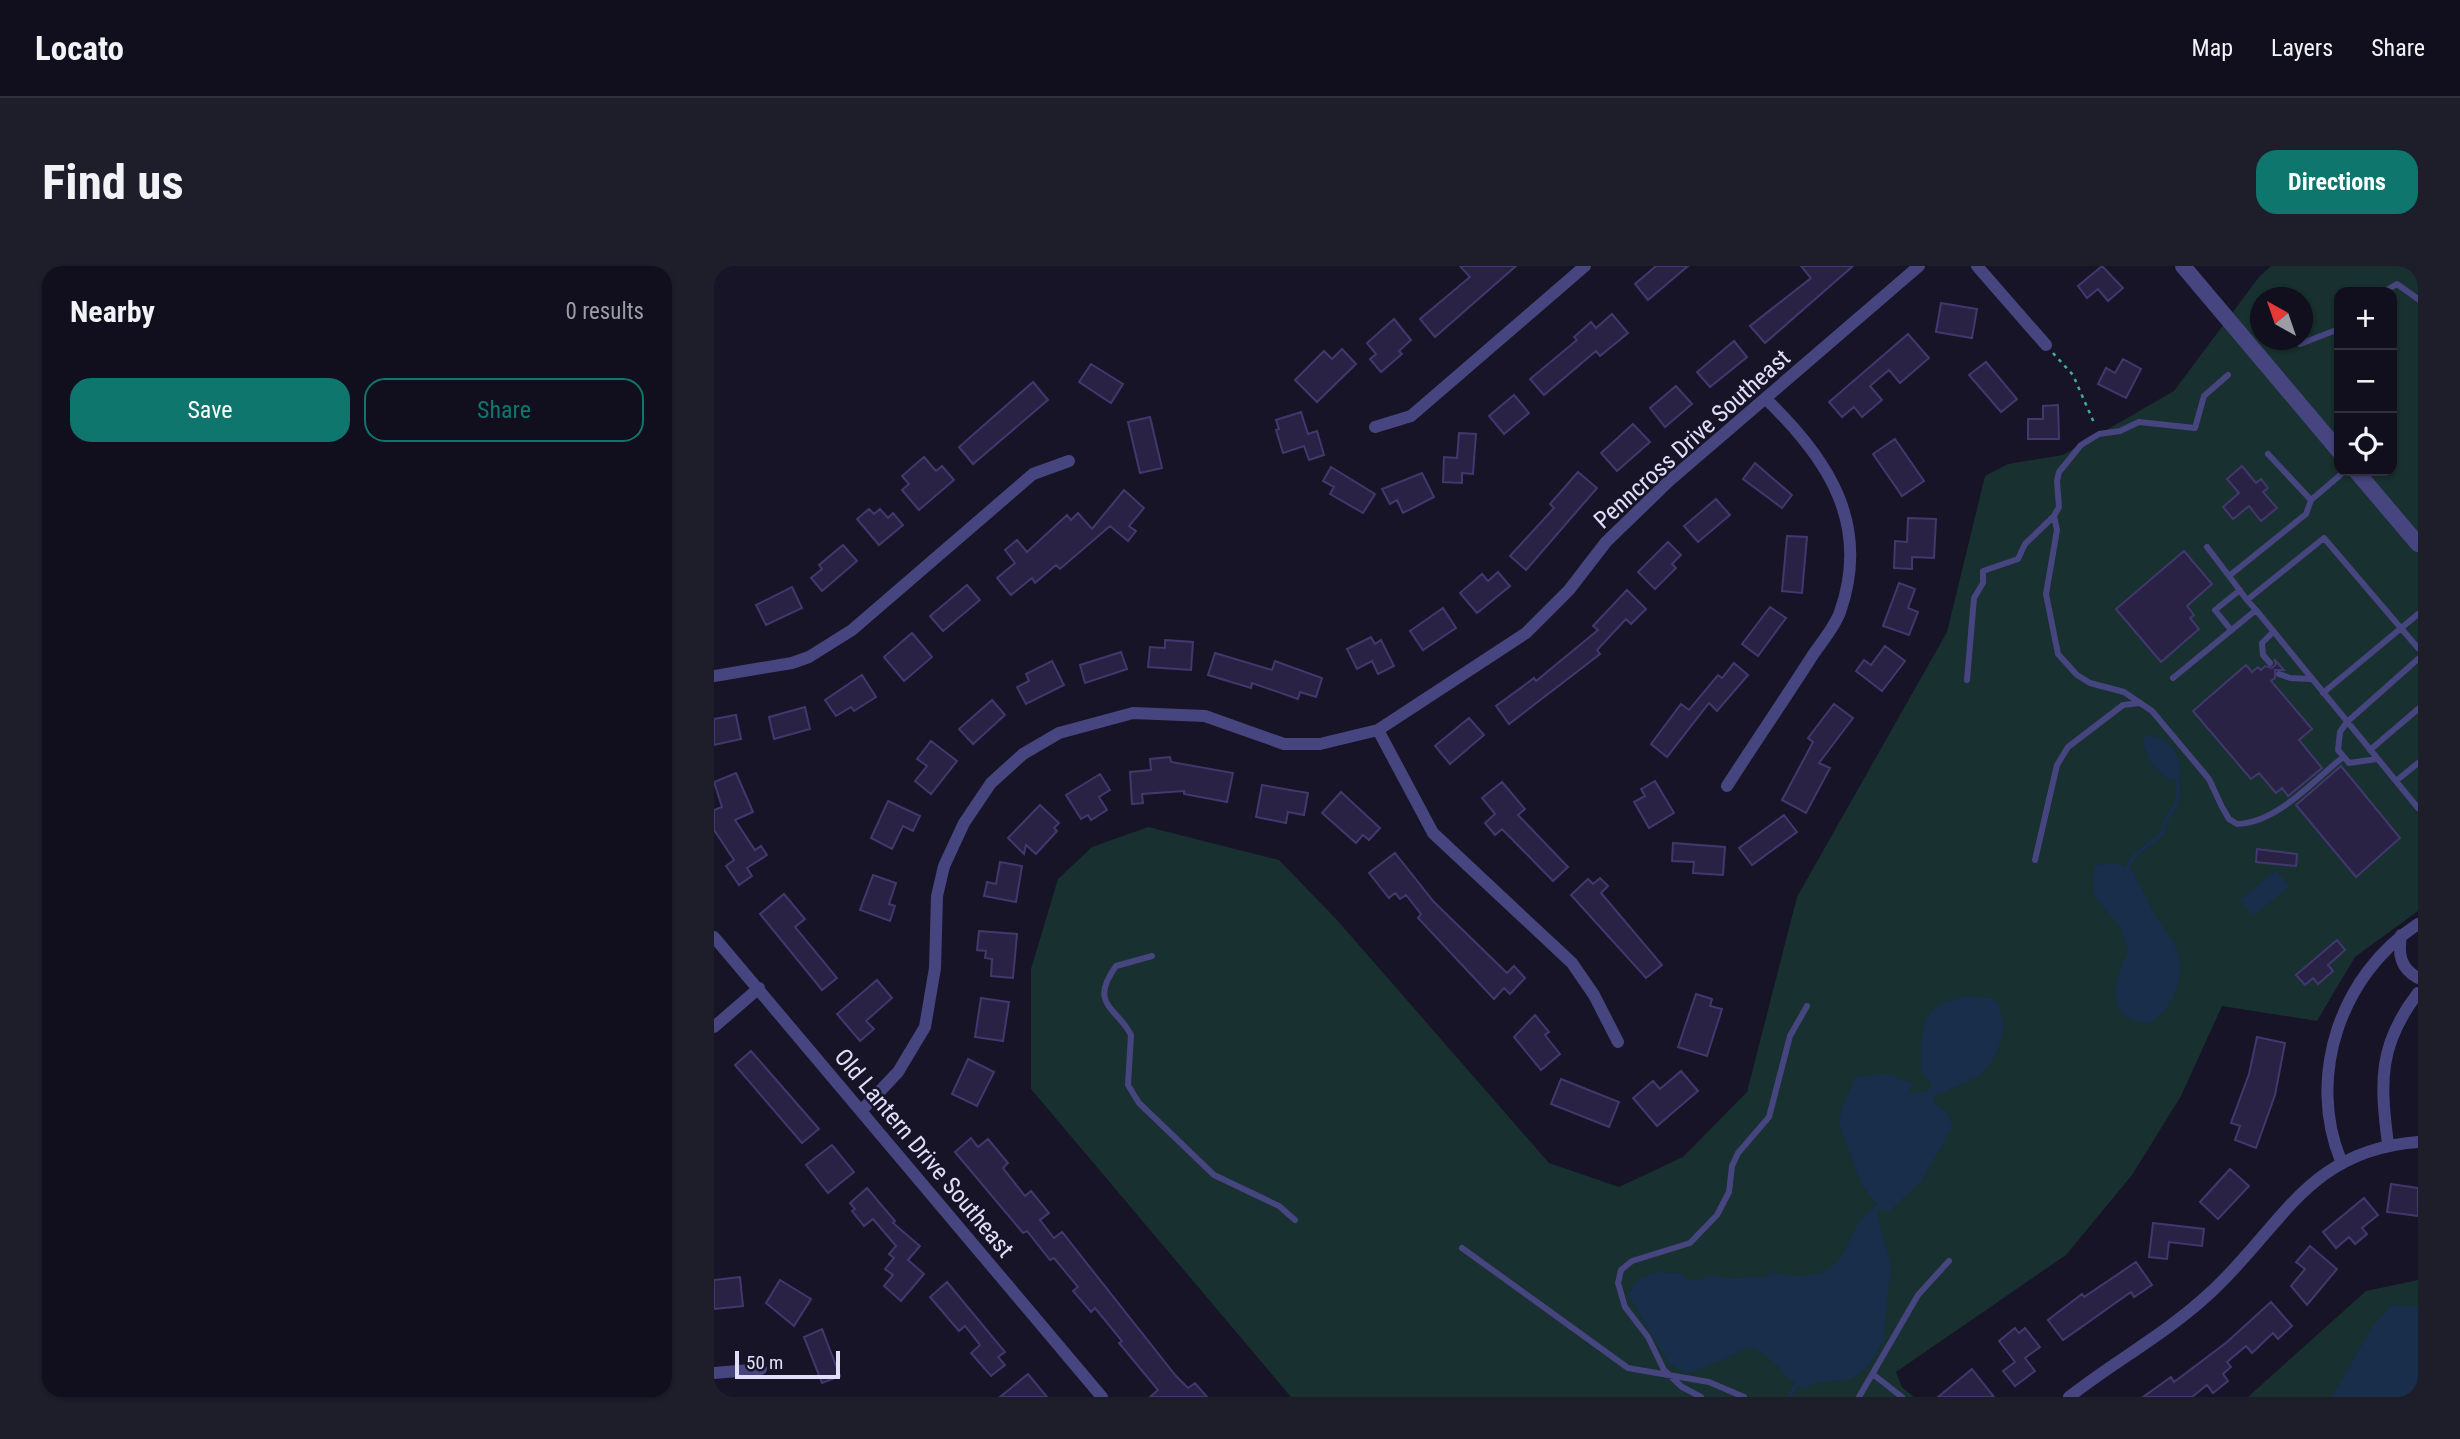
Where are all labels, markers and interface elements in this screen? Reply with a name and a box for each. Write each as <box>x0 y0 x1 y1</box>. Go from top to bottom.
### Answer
text: Locato <box>35 29 124 68</box>
text: Map <box>2192 34 2233 62</box>
text: Layers <box>2271 34 2333 62</box>
text: Share <box>2371 34 2425 62</box>
button: Directions <box>2256 150 2418 214</box>
text: Find us <box>42 154 184 211</box>
north arrow <box>2250 287 2313 350</box>
map controls <box>2334 287 2397 476</box>
button: + <box>2334 287 2397 350</box>
text: Nearby <box>70 294 155 329</box>
text: 0 results <box>566 298 644 325</box>
street label: Penncross Drive Southeast <box>1588 344 1796 534</box>
button: − <box>2334 350 2397 413</box>
button: Save <box>70 378 350 442</box>
button: Share <box>364 378 644 442</box>
button: locate <box>2334 413 2397 476</box>
street label: Old Lantern Drive Southeast <box>829 1043 1019 1263</box>
scale bar <box>735 1348 840 1380</box>
text: 50 m <box>746 1351 783 1374</box>

